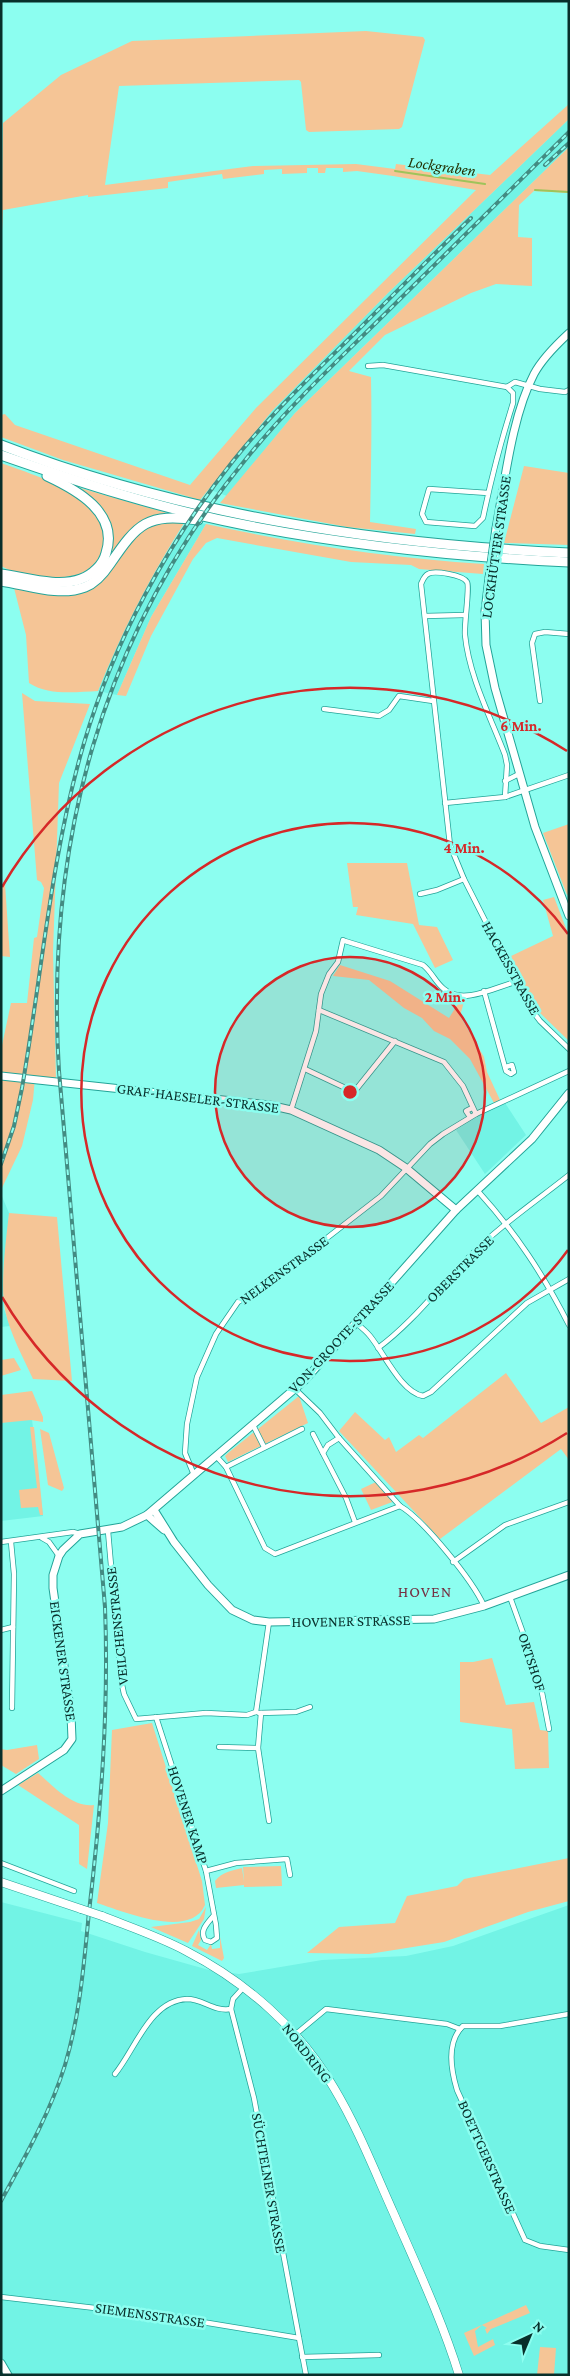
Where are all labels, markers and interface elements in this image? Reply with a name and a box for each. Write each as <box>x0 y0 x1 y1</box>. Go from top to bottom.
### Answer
water label: Lockgraben <box>407 153 477 180</box>
street label: LOCKHÜTTER STRASSE <box>478 475 514 619</box>
text: 6 Min. <box>500 718 542 734</box>
text: 4 Min. <box>443 840 485 856</box>
street label: HACKESSTRASSE <box>479 918 543 1018</box>
text: 2 Min. <box>425 989 465 1005</box>
street label: GRAF-HAESELER-STRASSE <box>116 1080 280 1116</box>
centre of rings <box>341 1083 359 1101</box>
street label: NELKENSTRASSE <box>237 1232 331 1308</box>
street label: OBERSTRASSE <box>423 1232 497 1306</box>
street label: VON-GROOTE-STRASSE <box>285 1278 397 1396</box>
street label: VEILCHENSTRASSE <box>103 1566 131 1686</box>
district label: HOVEN <box>398 1583 452 1600</box>
street label: EICKENER STRASSE <box>47 1600 79 1722</box>
street label: HOVENER STRASSE <box>291 1612 411 1630</box>
street label: ORTSHOF <box>515 1631 549 1694</box>
street label: HOVENER KAMP <box>165 1764 211 1866</box>
street label: NORDRING <box>279 2020 335 2086</box>
street label: BOETTGERSTRASSE <box>455 2098 519 2216</box>
street label: SÜCHTELNER STRASSE <box>249 2112 289 2254</box>
street label: SIEMENSSTRASSE <box>94 2299 206 2331</box>
north arrow <box>505 2311 555 2361</box>
text: N <box>530 2318 548 2336</box>

